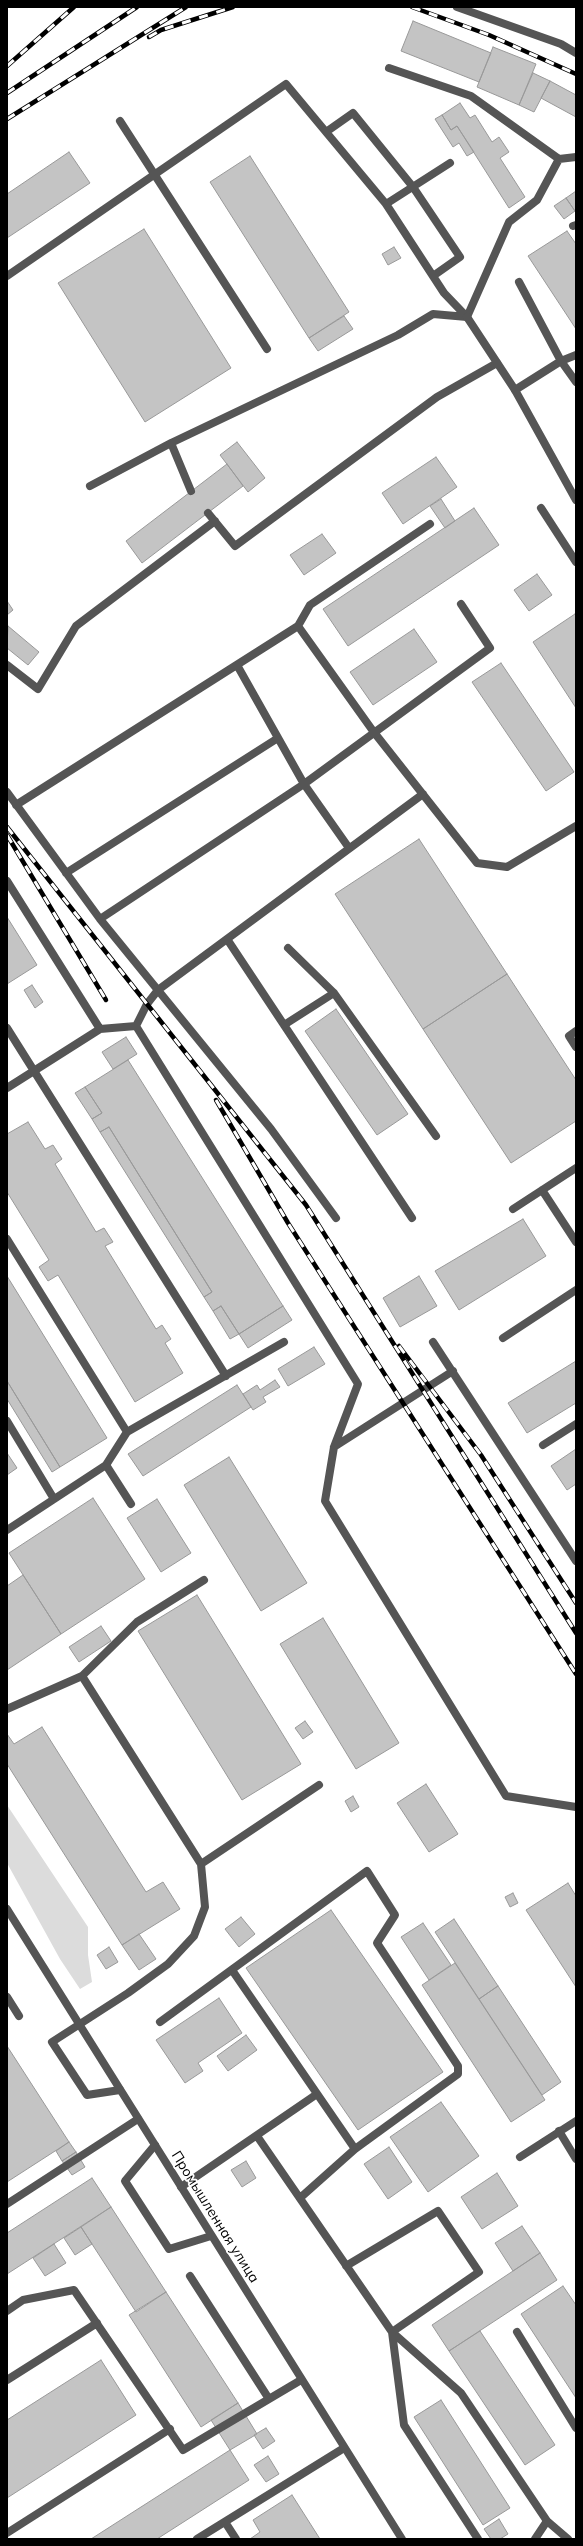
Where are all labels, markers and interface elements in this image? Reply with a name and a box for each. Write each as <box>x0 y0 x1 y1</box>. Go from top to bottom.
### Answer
street label: Промышленная улица <box>168 2148 262 2286</box>

